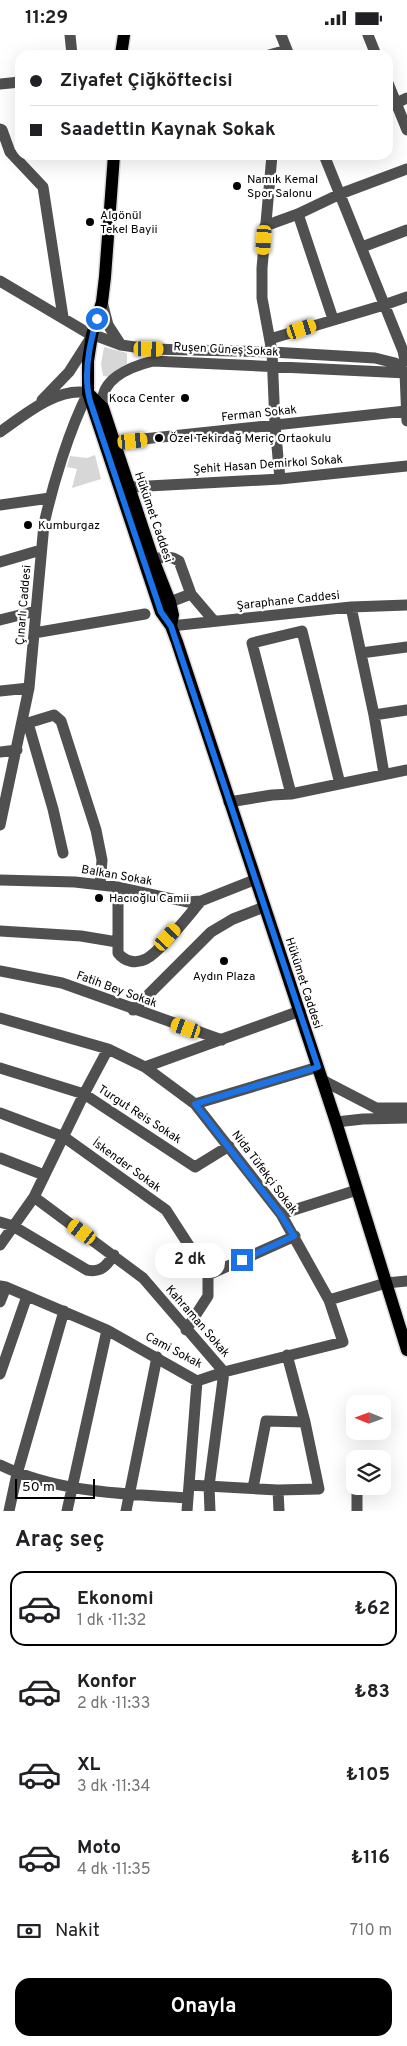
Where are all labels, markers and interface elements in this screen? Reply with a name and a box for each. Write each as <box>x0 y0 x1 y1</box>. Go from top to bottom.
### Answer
text: 11:29 <box>25 6 68 30</box>
text: Ziyafet Çiğköftecisi <box>60 69 233 93</box>
text: Saadettin Kaynak Sokak <box>60 118 276 142</box>
place label: Namık Kemal Spor Salonu <box>247 172 318 202</box>
marker: Namık Kemal Spor Salonu <box>231 180 243 192</box>
place label: Algönül Tekel Bayii <box>100 208 158 238</box>
marker: Algönül Tekel Bayii <box>84 216 96 228</box>
car <box>255 225 272 255</box>
route start <box>86 308 108 330</box>
car <box>285 317 318 341</box>
street label: Ruşen Güneş Sokak <box>173 339 279 361</box>
car <box>133 341 164 357</box>
place label: Koca Center <box>109 391 175 407</box>
marker: Koca Center <box>179 392 191 404</box>
street label: Ferman Sokak <box>221 402 298 426</box>
place label: Özel Tekirdağ Meriç Ortaokulu <box>169 431 331 447</box>
car <box>117 432 148 450</box>
marker: Özel Tekirdağ Meriç Ortaokulu <box>153 432 165 444</box>
street label: Şehit Hasan Demirkol Sokak <box>193 452 343 478</box>
street label: Hükümet Caddesi <box>130 470 176 565</box>
place label: Kumburgaz <box>38 518 100 534</box>
marker: Kumburgaz <box>22 519 34 531</box>
street label: Çınarlı Caddesi <box>13 564 35 646</box>
street label: Şaraphane Caddesi <box>236 588 340 614</box>
street label: Balkan Sokak <box>80 862 154 890</box>
place label: Hacıoğlu Camii <box>109 891 189 907</box>
marker: Hacıoğlu Camii <box>93 892 105 904</box>
car <box>152 921 183 953</box>
street label: Hükümet Caddesi <box>281 936 325 1031</box>
marker: Aydın Plaza <box>218 955 230 967</box>
street label: Fatih Bey Sokak <box>74 968 159 1012</box>
place label: Aydın Plaza <box>193 969 255 985</box>
car <box>169 1016 202 1040</box>
street label: Turgut Reis Sokak <box>95 1082 184 1148</box>
street label: Nida Tüfekçi Sokak <box>228 1128 301 1218</box>
street label: İskender Sokak <box>89 1135 164 1196</box>
car <box>65 1217 98 1247</box>
callout: 2 dk <box>154 1243 224 1277</box>
route end <box>231 1249 253 1271</box>
text: 2 dk <box>174 1250 206 1270</box>
street label: Kahraman Sokak <box>162 1282 233 1361</box>
street label: Cami Sokak <box>142 1329 205 1373</box>
north arrow <box>346 1395 391 1440</box>
map controls <box>346 1395 391 1495</box>
button: layers <box>346 1450 391 1495</box>
scale bar <box>15 1476 95 1499</box>
text: 50 m <box>22 1479 55 1496</box>
text: Araç seç <box>15 1527 105 1554</box>
icon: car <box>17 1586 62 1631</box>
text: Ekonomi <box>77 1587 154 1611</box>
text: ₺62 <box>354 1597 390 1621</box>
text: 1 dk · 11:32 <box>77 1611 146 1631</box>
icon: car <box>17 1669 62 1714</box>
text: Konfor <box>77 1670 136 1694</box>
text: ₺83 <box>354 1680 390 1704</box>
text: 2 dk · 11:33 <box>77 1694 150 1714</box>
icon: car <box>17 1752 62 1797</box>
text: XL <box>77 1753 100 1777</box>
text: ₺105 <box>346 1763 390 1787</box>
text: 3 dk · 11:34 <box>77 1777 151 1797</box>
icon: car <box>17 1835 62 1880</box>
text: Moto <box>77 1836 121 1860</box>
text: ₺116 <box>351 1846 390 1870</box>
text: 4 dk · 11:35 <box>77 1860 151 1880</box>
icon: cash <box>15 1917 43 1945</box>
text: Nakit <box>55 1919 100 1943</box>
text: 710 m <box>350 1921 392 1941</box>
button: Onayla <box>15 1978 392 2036</box>

